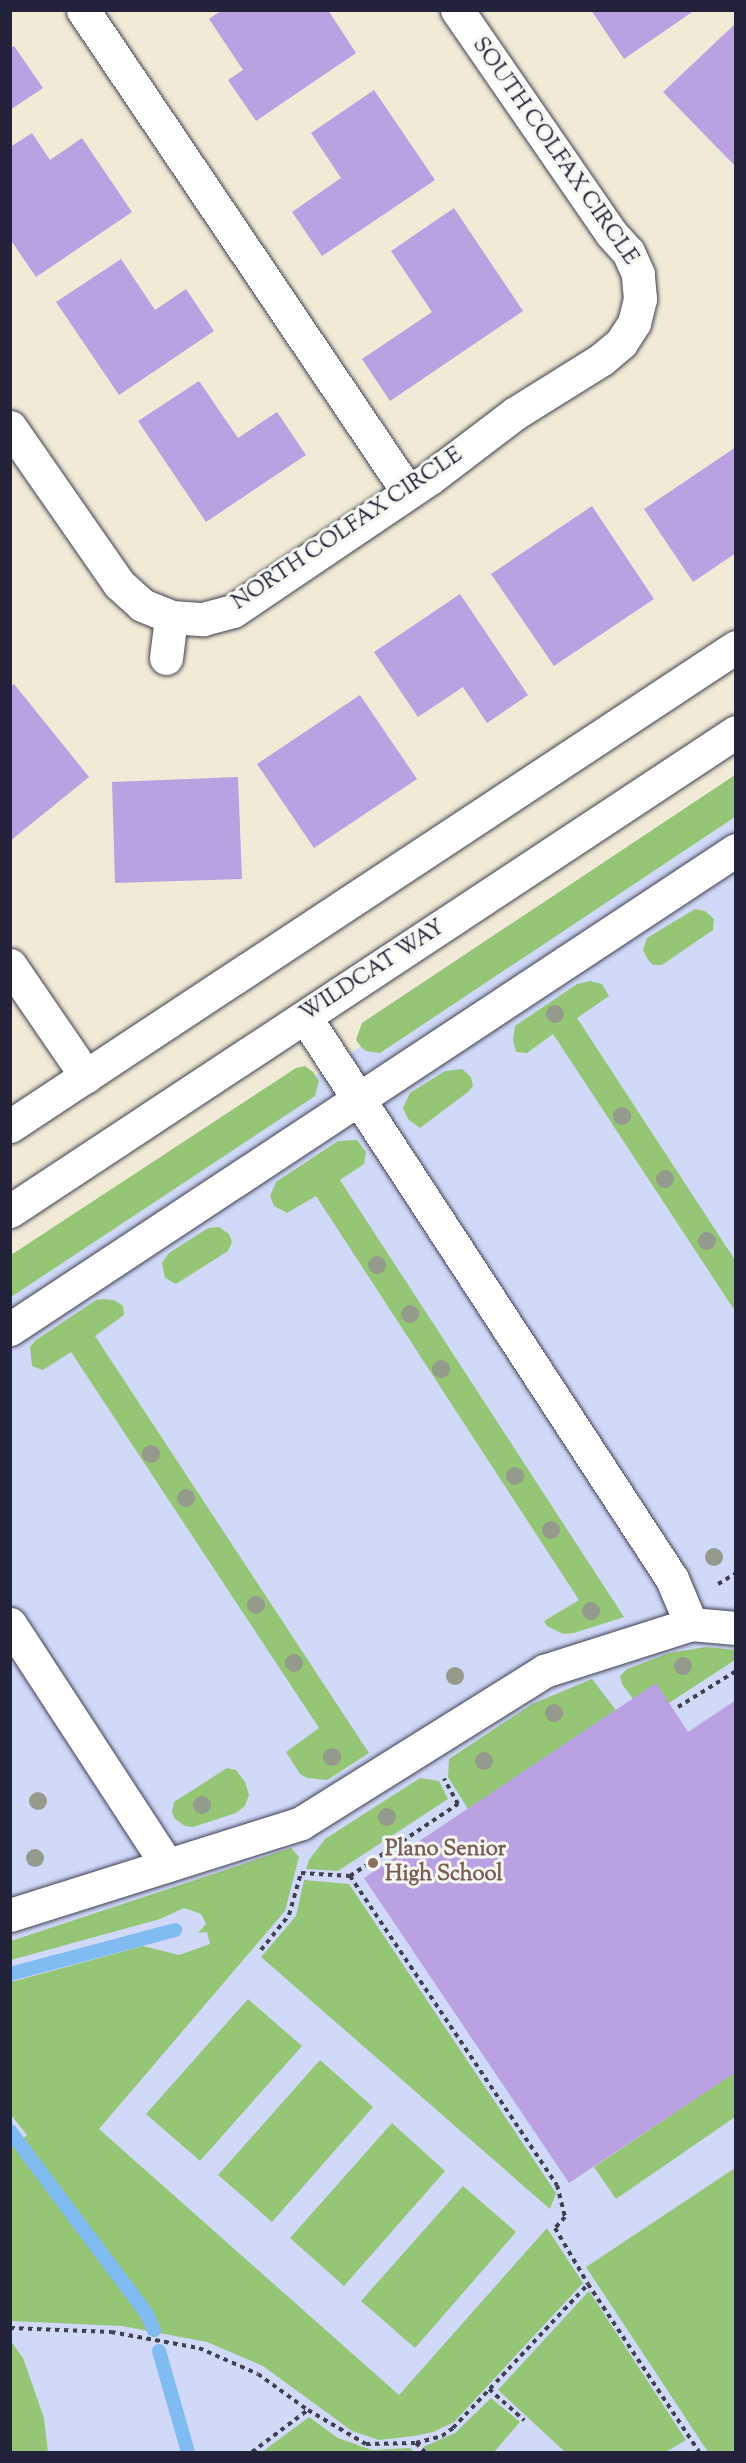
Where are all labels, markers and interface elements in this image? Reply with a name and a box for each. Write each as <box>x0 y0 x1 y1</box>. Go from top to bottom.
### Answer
street label: SOUTH COLFAX CIRCLE <box>465 33 643 271</box>
street label: NORTH COLFAX CIRCLE <box>228 443 468 617</box>
street label: WILDCAT WAY <box>296 915 450 1029</box>
place label: Plano Senior High School <box>385 1837 506 1888</box>
marker: Plano Senior High School <box>366 1856 380 1870</box>

